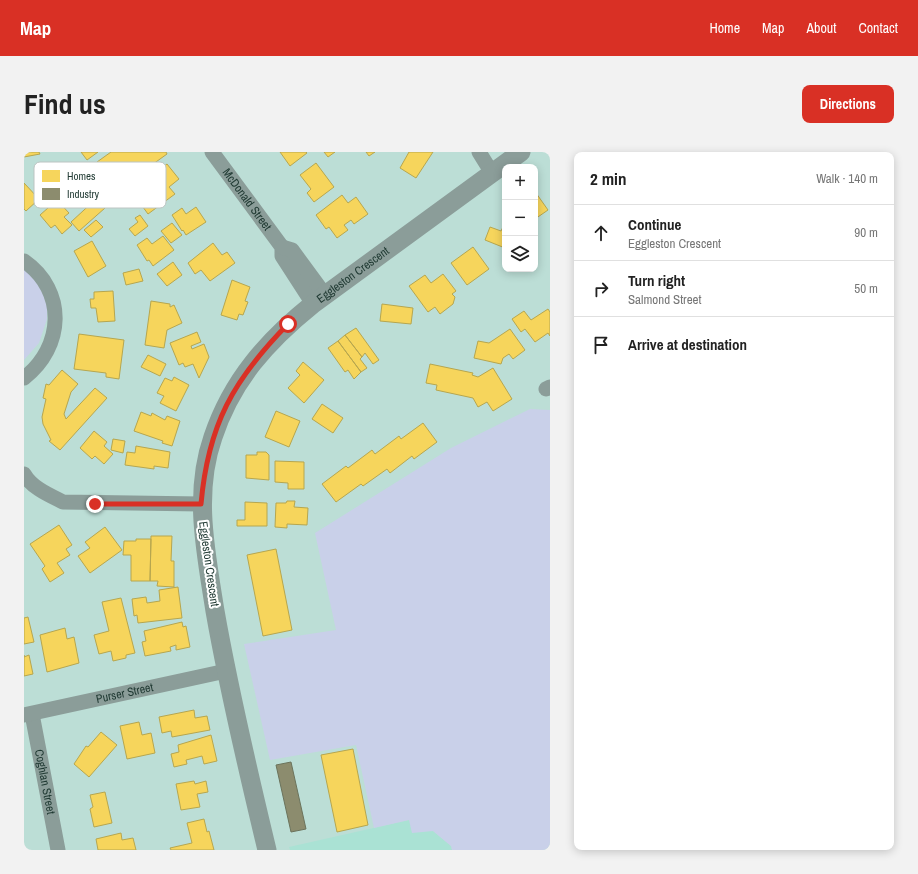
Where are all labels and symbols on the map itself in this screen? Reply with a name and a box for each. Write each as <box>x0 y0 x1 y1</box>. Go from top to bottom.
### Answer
legend <box>34 162 166 208</box>
street label: McDonald Street <box>219 165 275 234</box>
text: Homes <box>67 169 96 183</box>
text: Industry <box>67 187 100 201</box>
street label: Eggleston Crescent <box>314 243 393 307</box>
route start <box>279 315 297 333</box>
route end <box>86 495 104 513</box>
street label: Eggleston Crescent <box>195 520 223 608</box>
street label: Purser Street <box>95 679 155 707</box>
street label: Coghlan Street <box>31 748 59 816</box>

